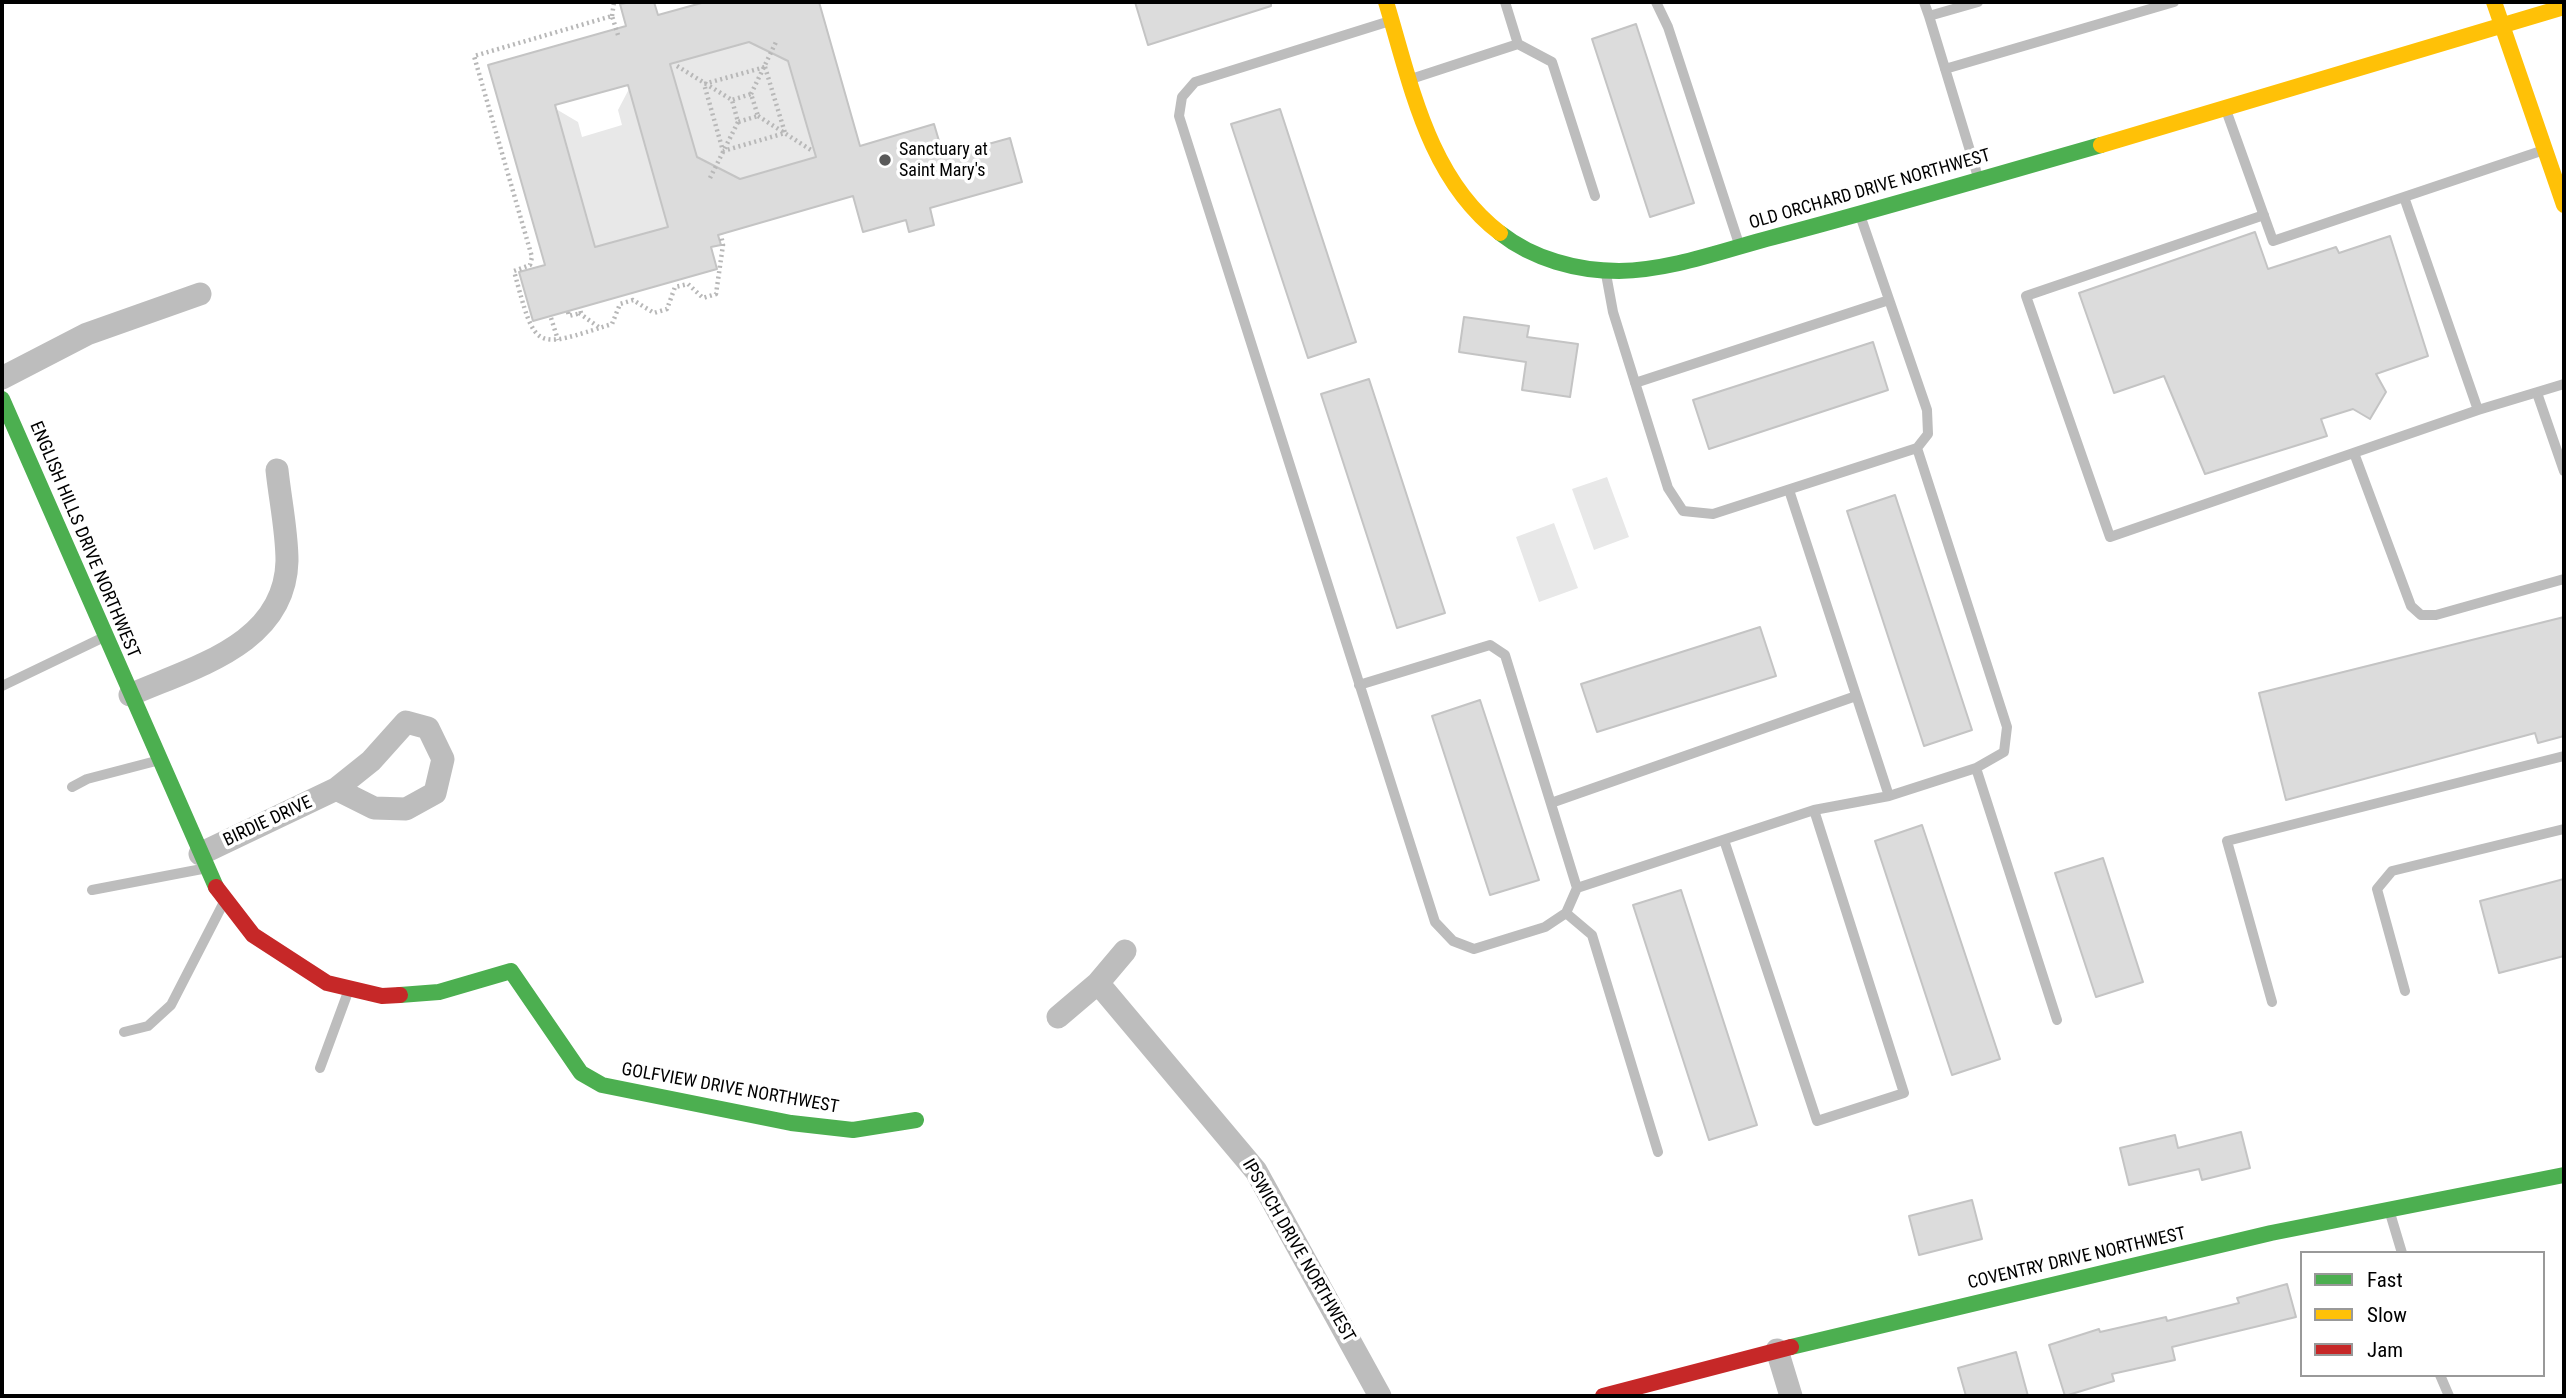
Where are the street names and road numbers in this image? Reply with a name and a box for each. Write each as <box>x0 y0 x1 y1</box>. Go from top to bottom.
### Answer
street label: OLD ORCHARD DRIVE NORTHWEST <box>1747 145 1993 235</box>
street label: ENGLISH HILLS DRIVE NORTHWEST <box>24 418 144 662</box>
street label: BIRDIE DRIVE <box>220 792 316 852</box>
street label: GOLFVIEW DRIVE NORTHWEST <box>620 1059 840 1119</box>
street label: IPSWICH DRIVE NORTHWEST <box>1237 1156 1359 1346</box>
street label: COVENTRY DRIVE NORTHWEST <box>1966 1223 2188 1295</box>

